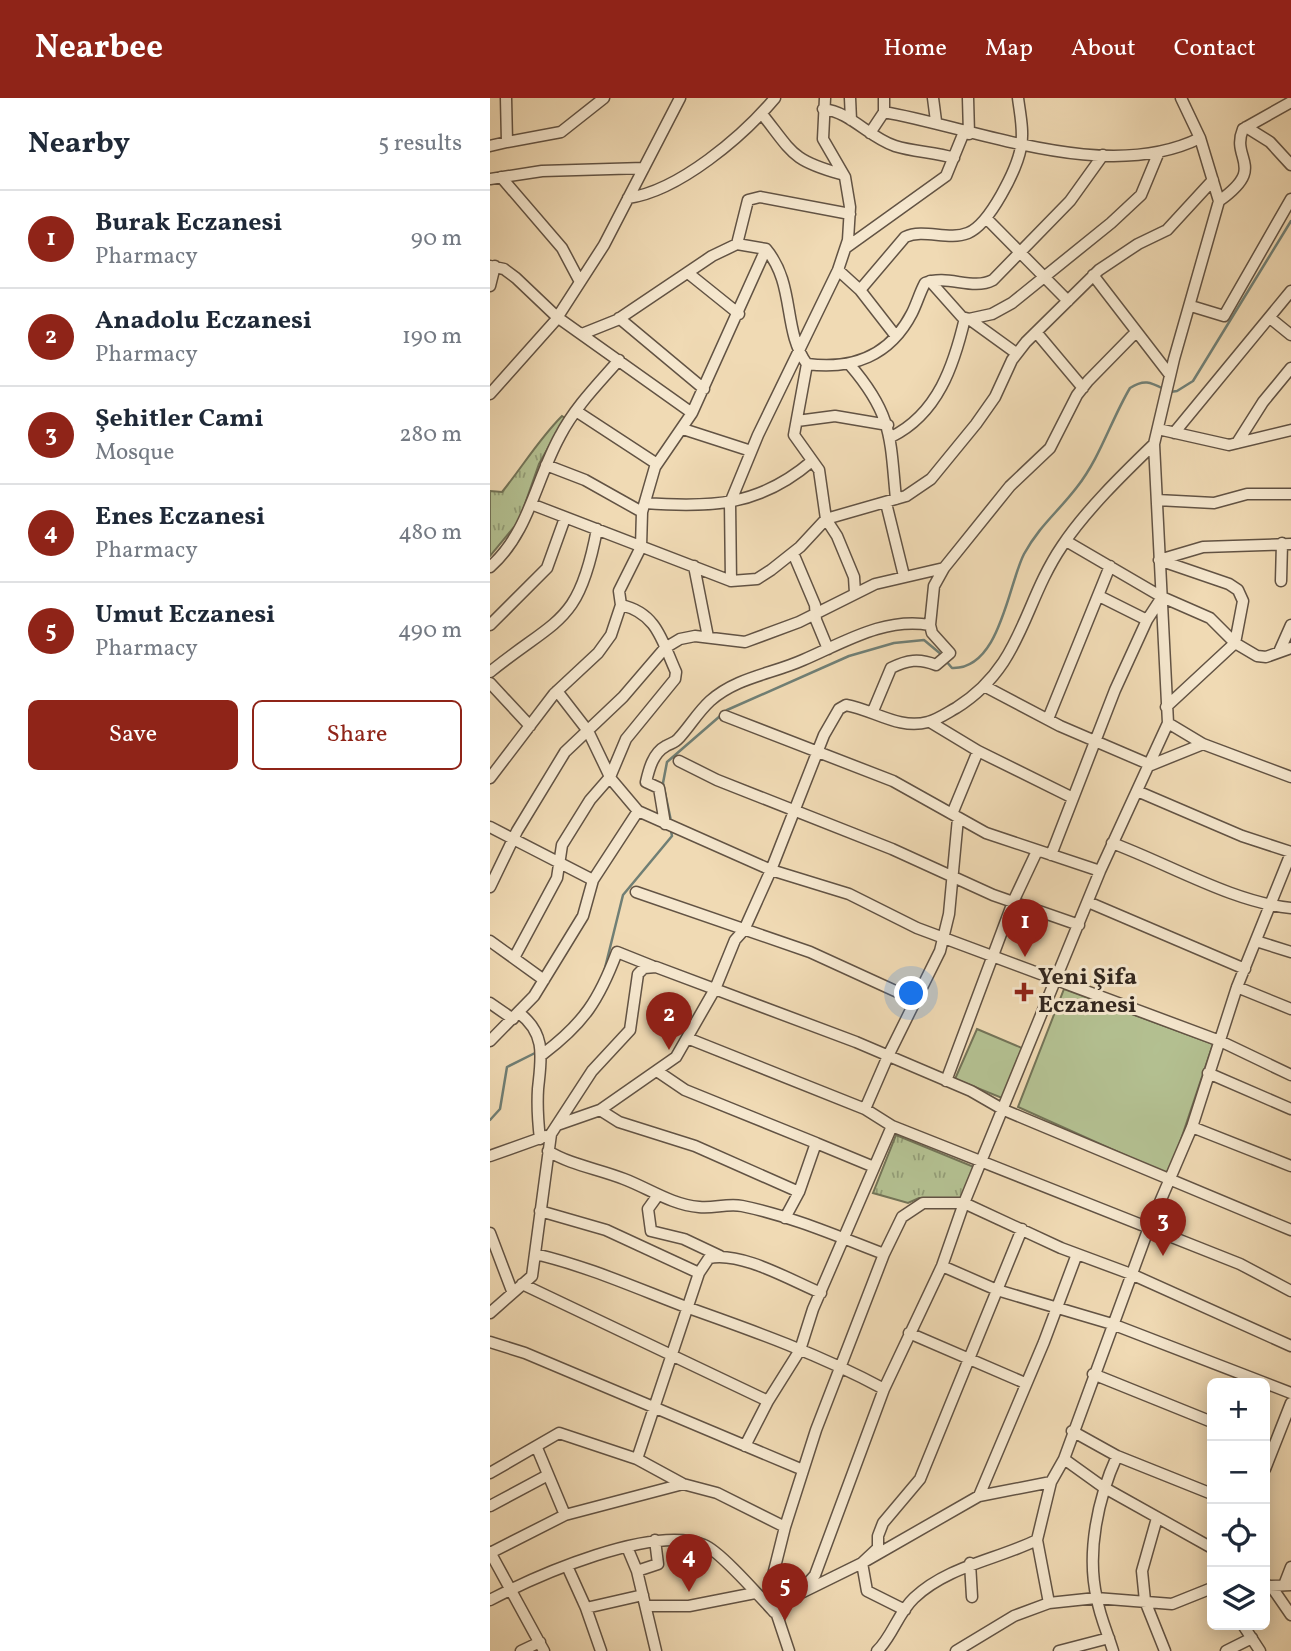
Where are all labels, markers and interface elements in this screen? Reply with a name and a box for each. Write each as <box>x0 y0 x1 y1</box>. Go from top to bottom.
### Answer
text: Nearbee <box>35 26 163 72</box>
text: Home <box>883 32 947 66</box>
text: Map <box>985 32 1033 66</box>
text: About <box>1071 32 1136 66</box>
text: Contact <box>1174 32 1256 66</box>
text: Nearby <box>28 123 130 165</box>
text: 5 results <box>378 128 462 160</box>
text: Burak Eczanesi <box>95 205 283 241</box>
text: 1 <box>46 223 56 255</box>
text: 90 m <box>411 223 462 255</box>
text: Pharmacy <box>95 241 198 273</box>
text: Anadolu Eczanesi <box>95 303 312 339</box>
text: 2 <box>45 321 57 353</box>
text: 190 m <box>402 321 462 353</box>
text: Pharmacy <box>95 339 198 371</box>
text: Şehitler Cami <box>95 401 264 437</box>
text: 3 <box>45 419 57 451</box>
text: 280 m <box>399 419 462 451</box>
text: Mosque <box>95 437 174 469</box>
text: Enes Eczanesi <box>95 499 265 535</box>
text: 4 <box>44 517 58 549</box>
text: 480 m <box>398 517 462 549</box>
text: Pharmacy <box>95 535 198 567</box>
text: Umut Eczanesi <box>95 597 275 633</box>
text: 5 <box>45 615 57 647</box>
text: 490 m <box>398 615 462 647</box>
text: Pharmacy <box>95 633 198 665</box>
button: Save <box>28 700 238 770</box>
button: Share <box>252 700 462 770</box>
pin: 1 <box>1002 899 1048 957</box>
place label: Yeni Şifa Eczanesi <box>1038 961 1137 1023</box>
your location <box>894 976 928 1010</box>
marker: Yeni Şifa Eczanesi <box>1016 984 1032 1000</box>
pin: 2 <box>646 992 692 1050</box>
pin: 3 <box>1140 1198 1186 1256</box>
map controls <box>1207 1378 1270 1630</box>
button: + <box>1207 1378 1270 1441</box>
button: − <box>1207 1441 1270 1504</box>
button: locate <box>1207 1504 1270 1567</box>
pin: 4 <box>666 1534 712 1592</box>
pin: 5 <box>762 1563 808 1621</box>
button: layers <box>1207 1567 1270 1630</box>

